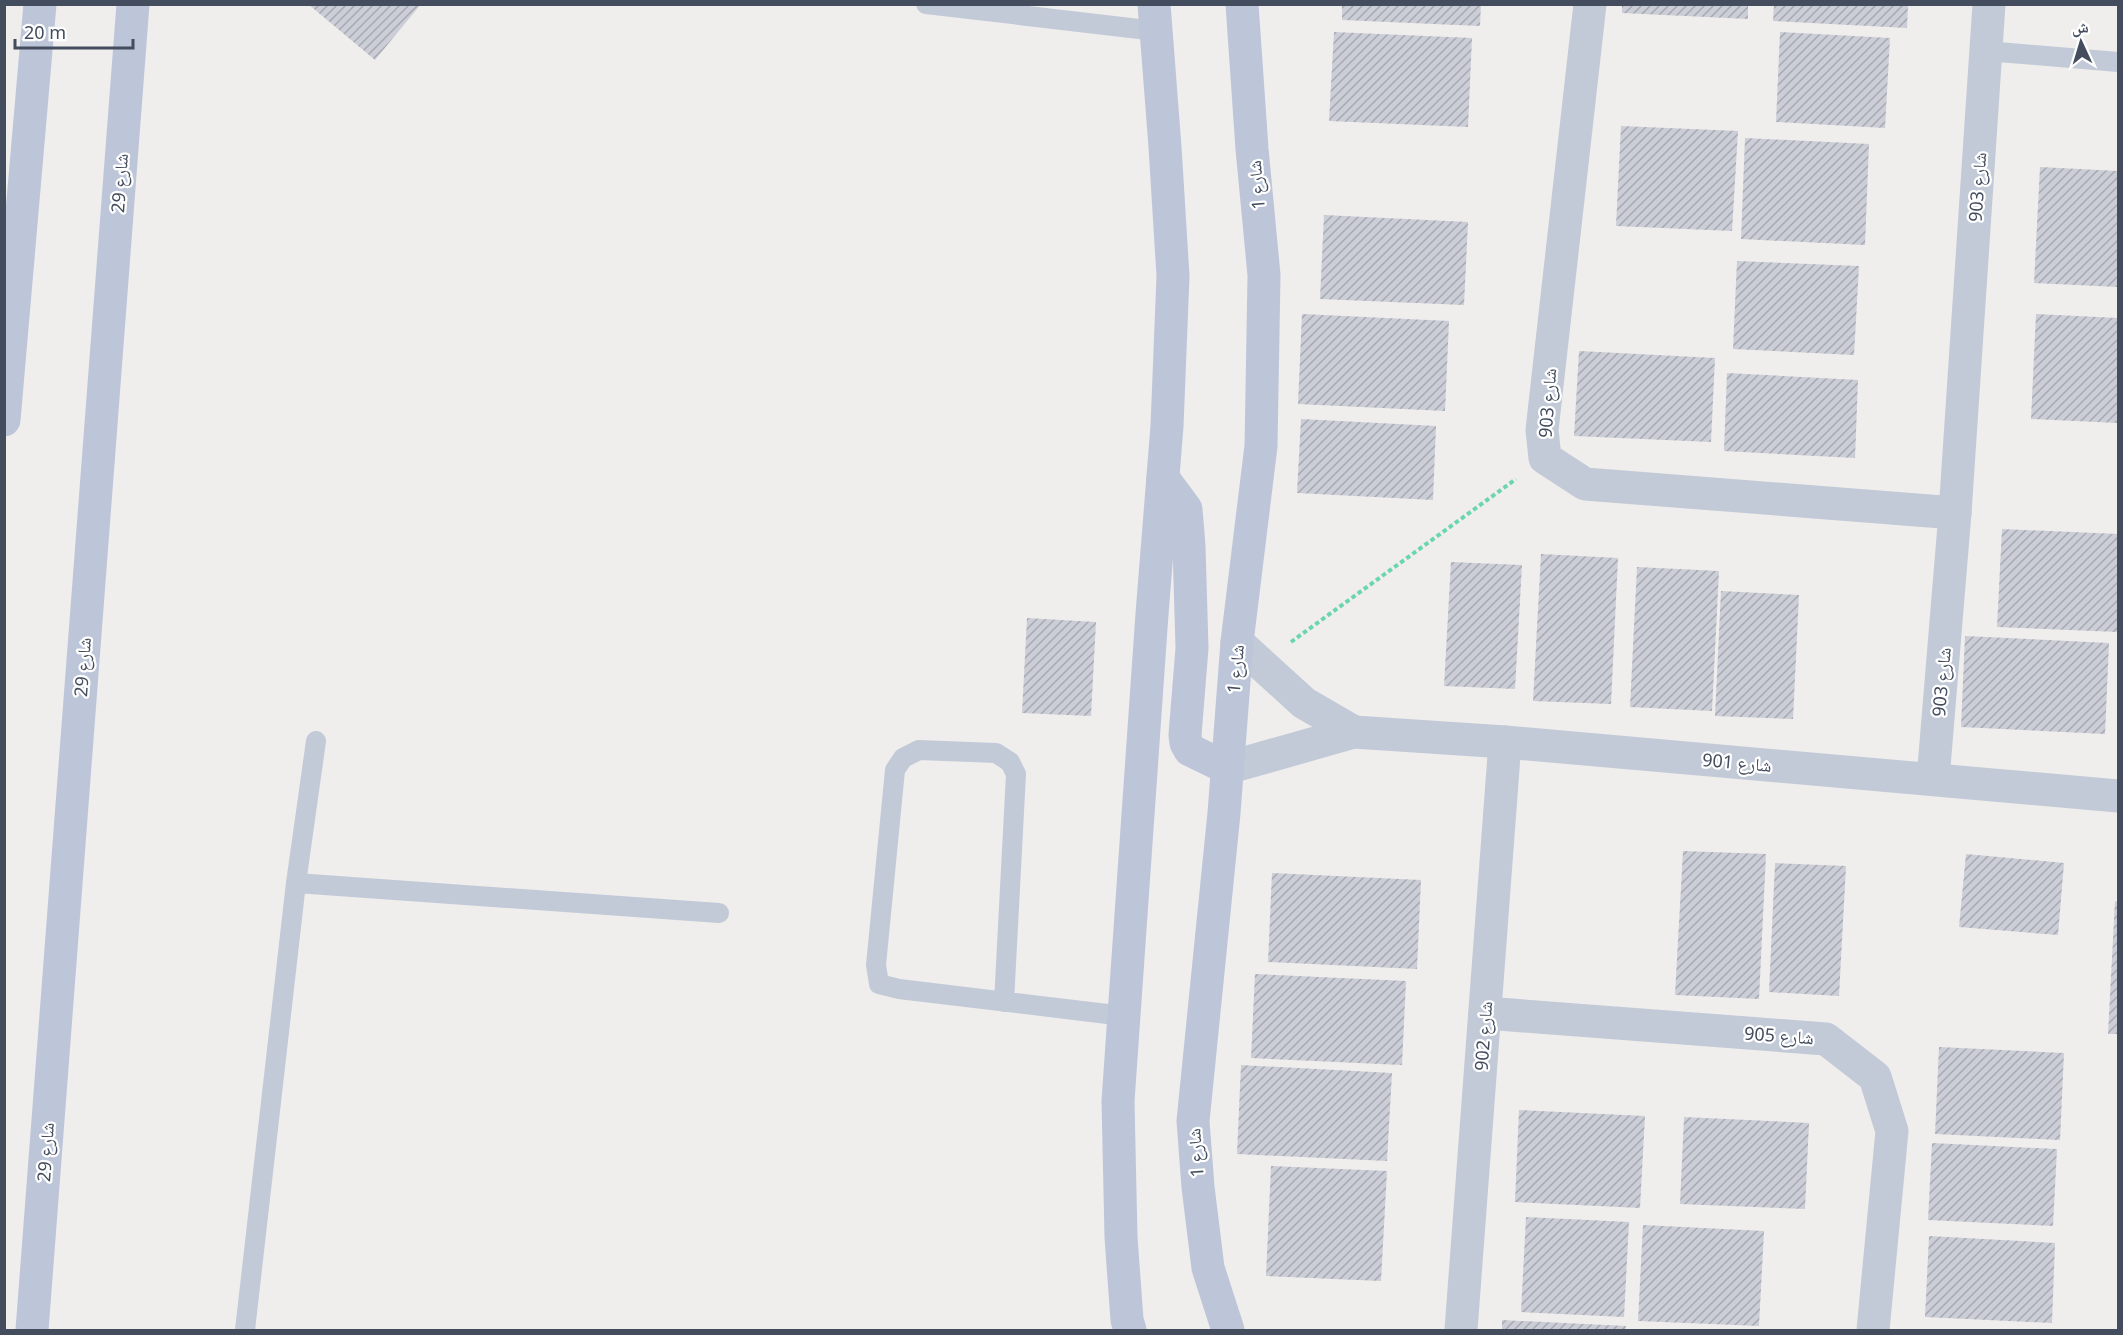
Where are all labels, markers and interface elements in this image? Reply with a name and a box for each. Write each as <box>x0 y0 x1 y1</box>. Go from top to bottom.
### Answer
scale bar <box>15 12 134 50</box>
north arrow <box>2051 12 2111 72</box>
text: ش <box>2071 15 2089 39</box>
text: 20 m <box>24 20 66 44</box>
street label: شارع 903 <box>1963 151 1991 223</box>
street label: شارع 29 <box>105 152 133 214</box>
street label: شارع 1 <box>1242 159 1270 211</box>
street label: شارع 903 <box>1533 367 1561 439</box>
street label: شارع 29 <box>68 636 96 698</box>
street label: شارع 1 <box>1221 643 1249 695</box>
street label: شارع 903 <box>1926 646 1956 718</box>
street label: شارع 901 <box>1701 747 1773 777</box>
street label: شارع 902 <box>1469 1000 1497 1072</box>
street label: شارع 905 <box>1743 1021 1815 1049</box>
street label: شارع 29 <box>31 1121 59 1183</box>
street label: شارع 1 <box>1181 1128 1209 1178</box>

